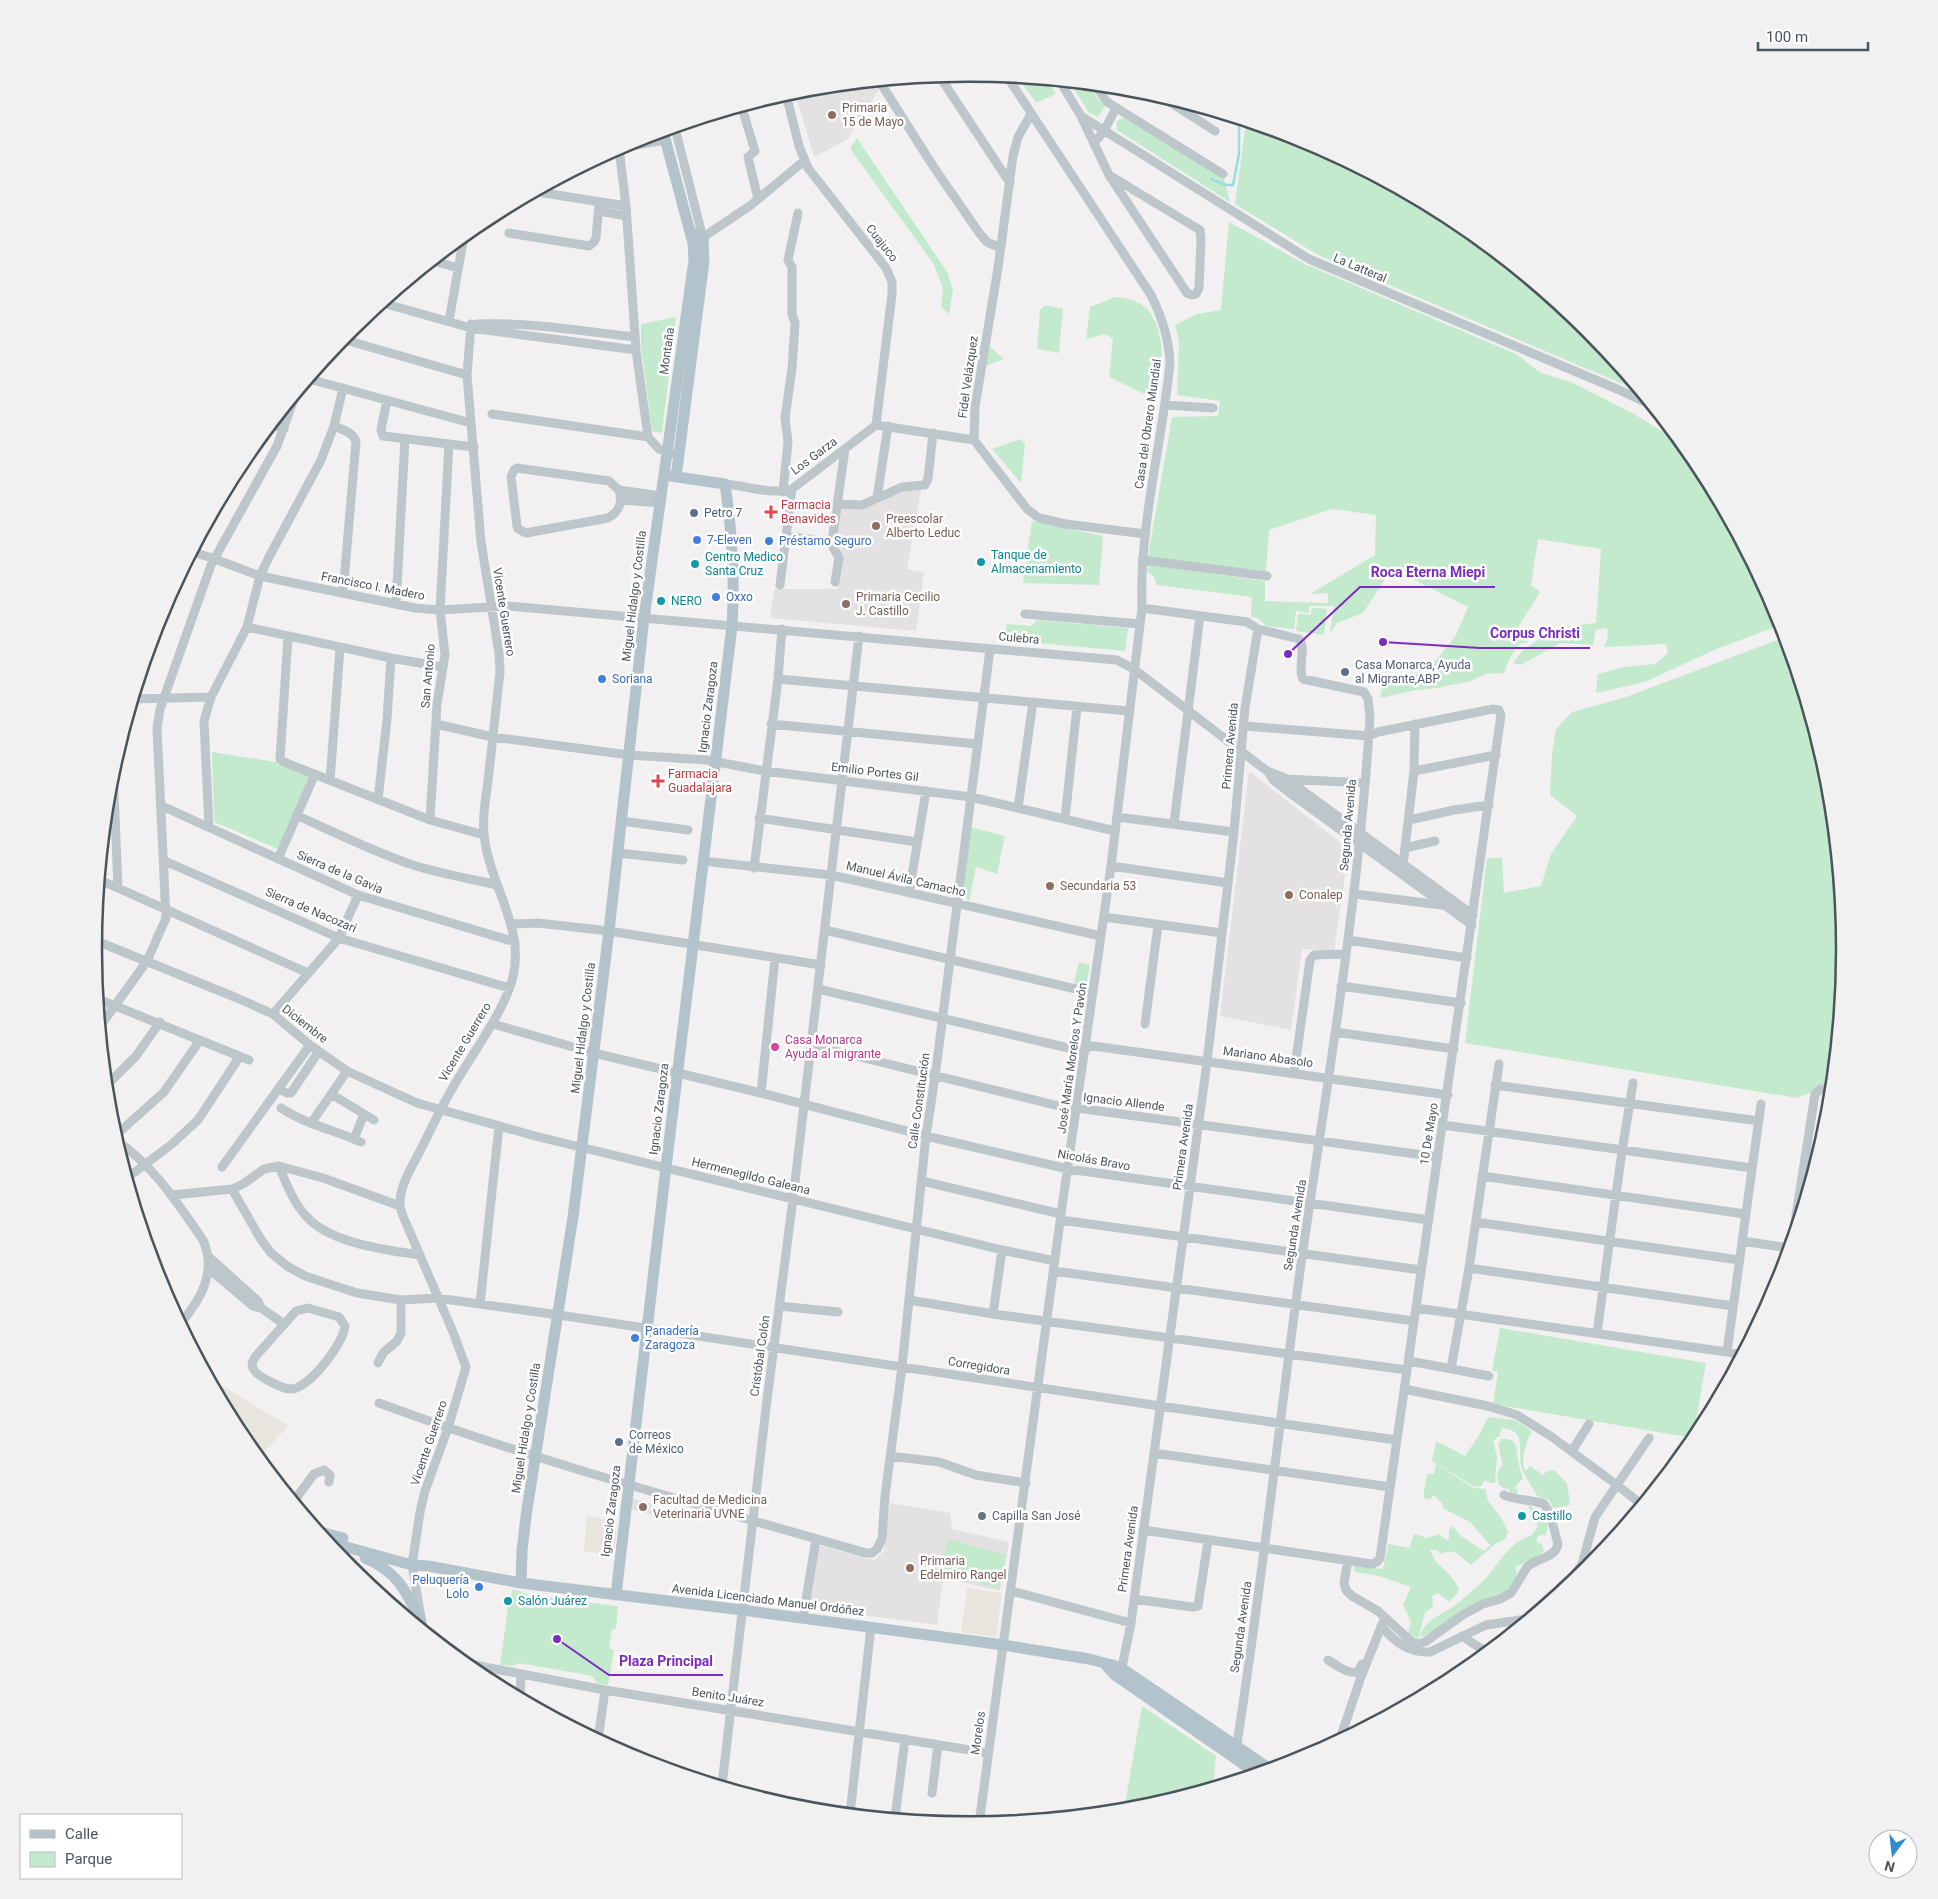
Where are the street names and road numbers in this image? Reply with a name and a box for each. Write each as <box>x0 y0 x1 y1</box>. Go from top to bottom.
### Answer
street label: Cuajuco <box>863 222 901 265</box>
street label: La Latteral <box>1331 251 1389 285</box>
street label: Montaña <box>657 326 677 376</box>
street label: Fidel Velázquez <box>955 335 981 419</box>
street label: Casa del Obrero Mundial <box>1132 358 1164 490</box>
street label: Los Garza <box>788 434 840 478</box>
street label: Miguel Hidalgo y Costilla <box>619 530 649 662</box>
street label: Vicente Guerrero <box>490 567 518 657</box>
street label: Francisco I. Madero <box>320 569 426 603</box>
street label: Culebra <box>998 629 1040 647</box>
street label: San Antonio <box>418 643 438 709</box>
street label: Ignacio Zaragoza <box>695 660 721 754</box>
street label: Primera Avenida <box>1219 702 1241 790</box>
street label: Emilio Portes Gil <box>830 760 920 784</box>
street label: Segunda Avenida <box>1337 778 1359 872</box>
street label: Sierra de la Gavia <box>295 848 385 896</box>
street label: Manuel Ávila Camacho <box>845 857 968 900</box>
street label: Sierra de Nacozari <box>263 885 359 936</box>
street label: Miguel Hidalgo y Costilla <box>568 962 598 1094</box>
street label: José María Morelos Y Pavón <box>1054 982 1090 1134</box>
street label: Vicente Guerrero <box>436 1000 494 1084</box>
street label: Diciembre <box>279 1002 331 1046</box>
street label: Mariano Abasolo <box>1222 1044 1314 1070</box>
street label: Calle Constitución <box>905 1052 933 1150</box>
street label: Ignacio Zaragoza <box>646 1062 672 1156</box>
street label: Ignacio Allende <box>1082 1090 1166 1114</box>
street label: 10 De Mayo <box>1417 1102 1441 1166</box>
street label: Primera Avenida <box>1170 1103 1196 1191</box>
street label: Nicolás Bravo <box>1057 1147 1132 1173</box>
street label: Hermenegildo Galeana <box>690 1154 812 1198</box>
street label: Segunda Avenida <box>1281 1178 1309 1272</box>
street label: Cristóbal Colón <box>747 1315 773 1397</box>
street label: Corregidora <box>947 1354 1011 1378</box>
street label: Miguel Hidalgo y Costilla <box>509 1362 543 1494</box>
street label: Vicente Guerrero <box>408 1398 450 1488</box>
street label: Ignacio Zaragoza <box>598 1464 624 1558</box>
street label: Primera Avenida <box>1115 1505 1141 1593</box>
street label: Segunda Avenida <box>1228 1580 1254 1674</box>
street label: Avenida Licenciado Manuel Ordóñez <box>671 1581 865 1619</box>
street label: Benito Juárez <box>691 1684 765 1710</box>
street label: Morelos <box>968 1710 988 1756</box>

